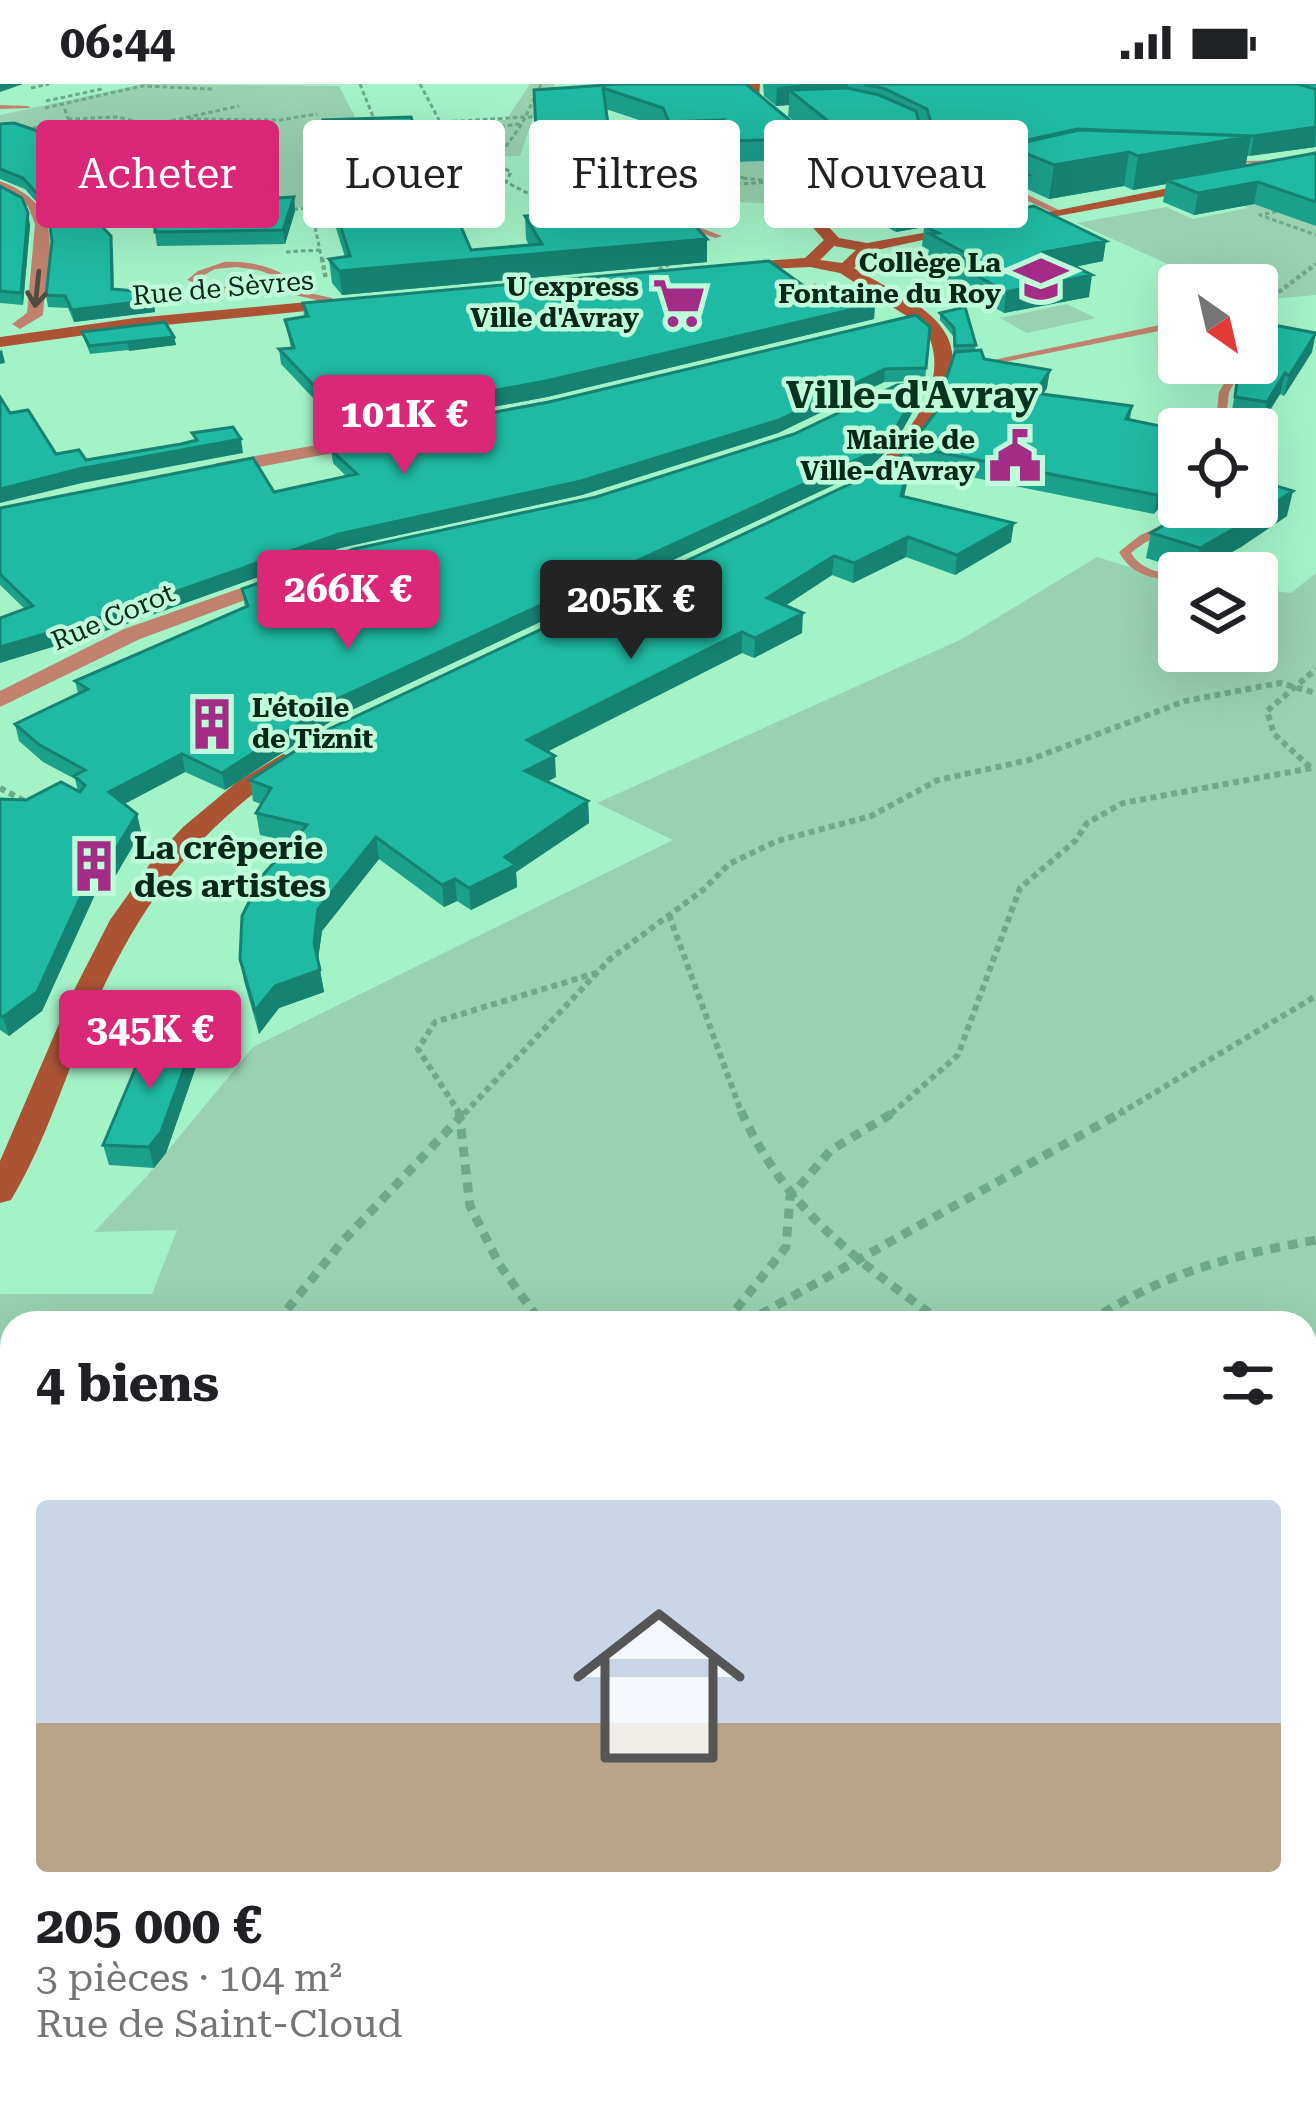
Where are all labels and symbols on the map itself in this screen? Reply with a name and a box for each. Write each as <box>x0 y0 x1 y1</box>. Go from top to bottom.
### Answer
place label: Collège La Fontaine du Roy <box>778 247 1002 310</box>
school or university icon: Collège La Fontaine du Roy <box>1012 250 1070 308</box>
street label: Rue de Sèvres <box>131 264 315 312</box>
north arrow <box>1158 264 1278 384</box>
one-way arrow <box>26 269 48 308</box>
place label: U express Ville d'Avray <box>470 271 640 334</box>
supermarket icon: U express Ville d'Avray <box>650 274 708 332</box>
district label: Ville-d'Avray <box>786 372 1039 418</box>
pin: 101K € <box>306 375 502 477</box>
place label: Mairie de Ville-d'Avray <box>800 424 976 487</box>
public building icon: Mairie de Ville-d'Avray <box>986 427 1044 485</box>
pin: 266K € <box>250 550 446 652</box>
pin: 205K € <box>533 560 729 662</box>
street label: Rue Corot <box>47 577 179 657</box>
place label: L'étoile de Tiznit <box>252 692 373 755</box>
building icon: L'étoile de Tiznit <box>183 695 241 753</box>
place label: La crêperie des artistes <box>134 828 326 905</box>
building icon: La crêperie des artistes <box>65 837 123 895</box>
pin: 345K € <box>52 990 248 1092</box>

